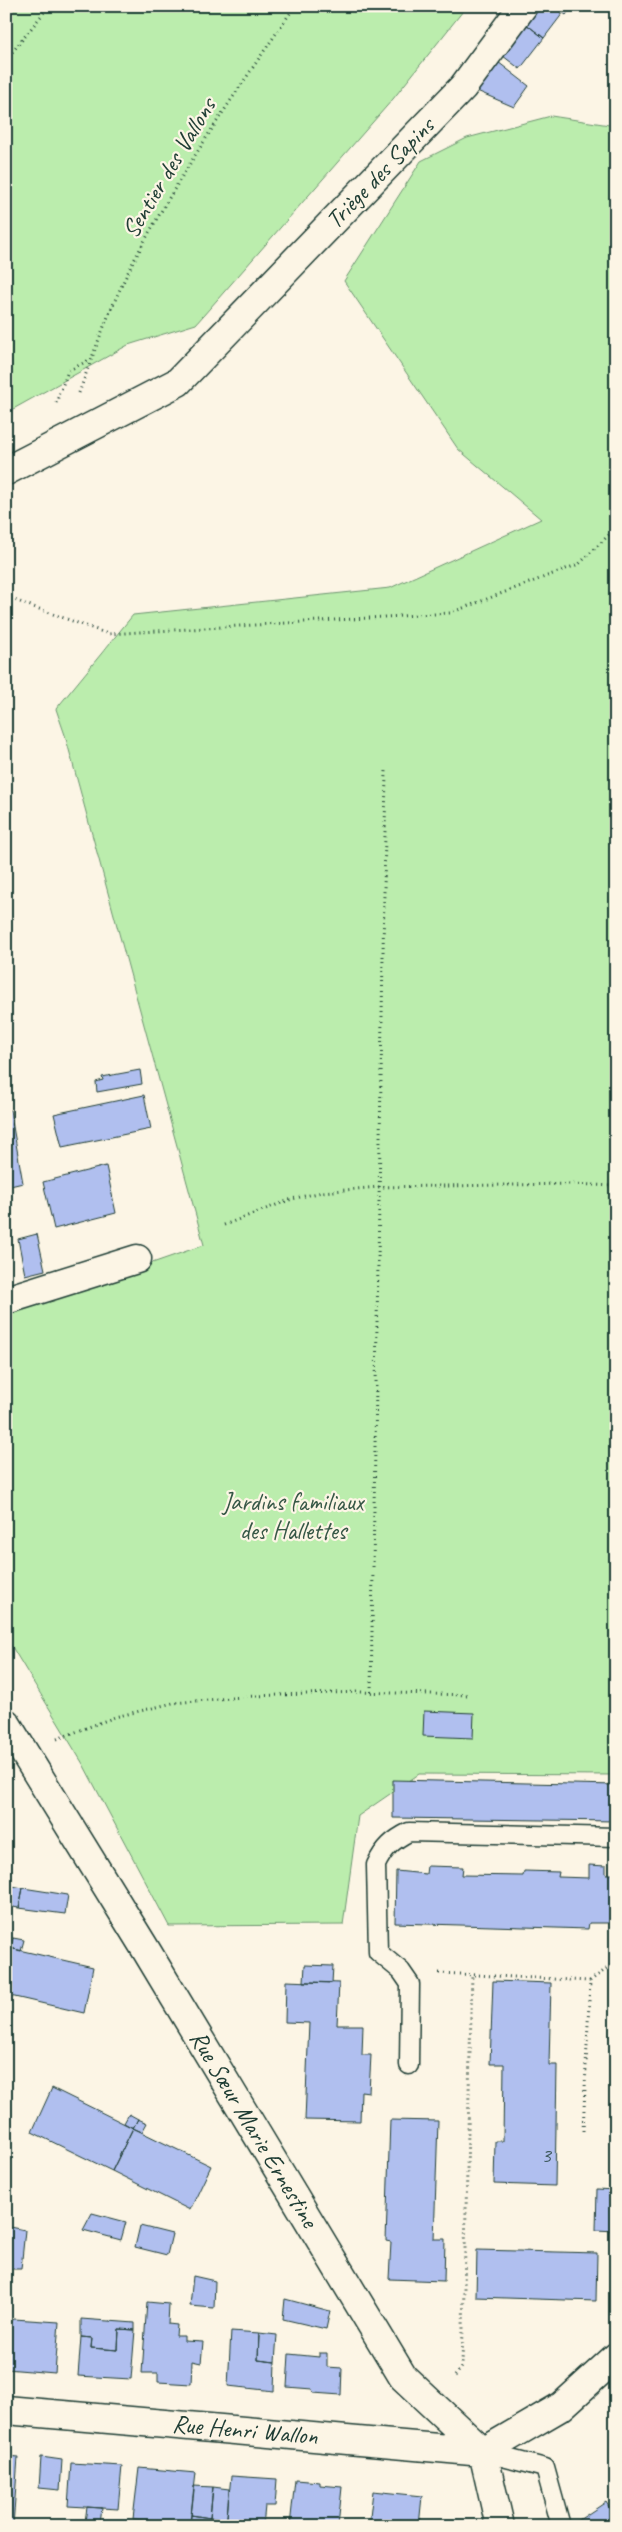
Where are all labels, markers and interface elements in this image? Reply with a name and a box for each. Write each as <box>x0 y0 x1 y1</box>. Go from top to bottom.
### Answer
street label: Sentier des Vallons <box>115 90 225 244</box>
street label: Triège des Sapins <box>319 109 443 236</box>
park label: Jardins familiaux des Hallettes <box>222 1486 366 1547</box>
street label: Rue Sœur Marie Ernestine <box>182 2025 326 2235</box>
house number: 3 <box>541 2141 553 2169</box>
street label: Rue Henri Wallon <box>171 2408 320 2452</box>

